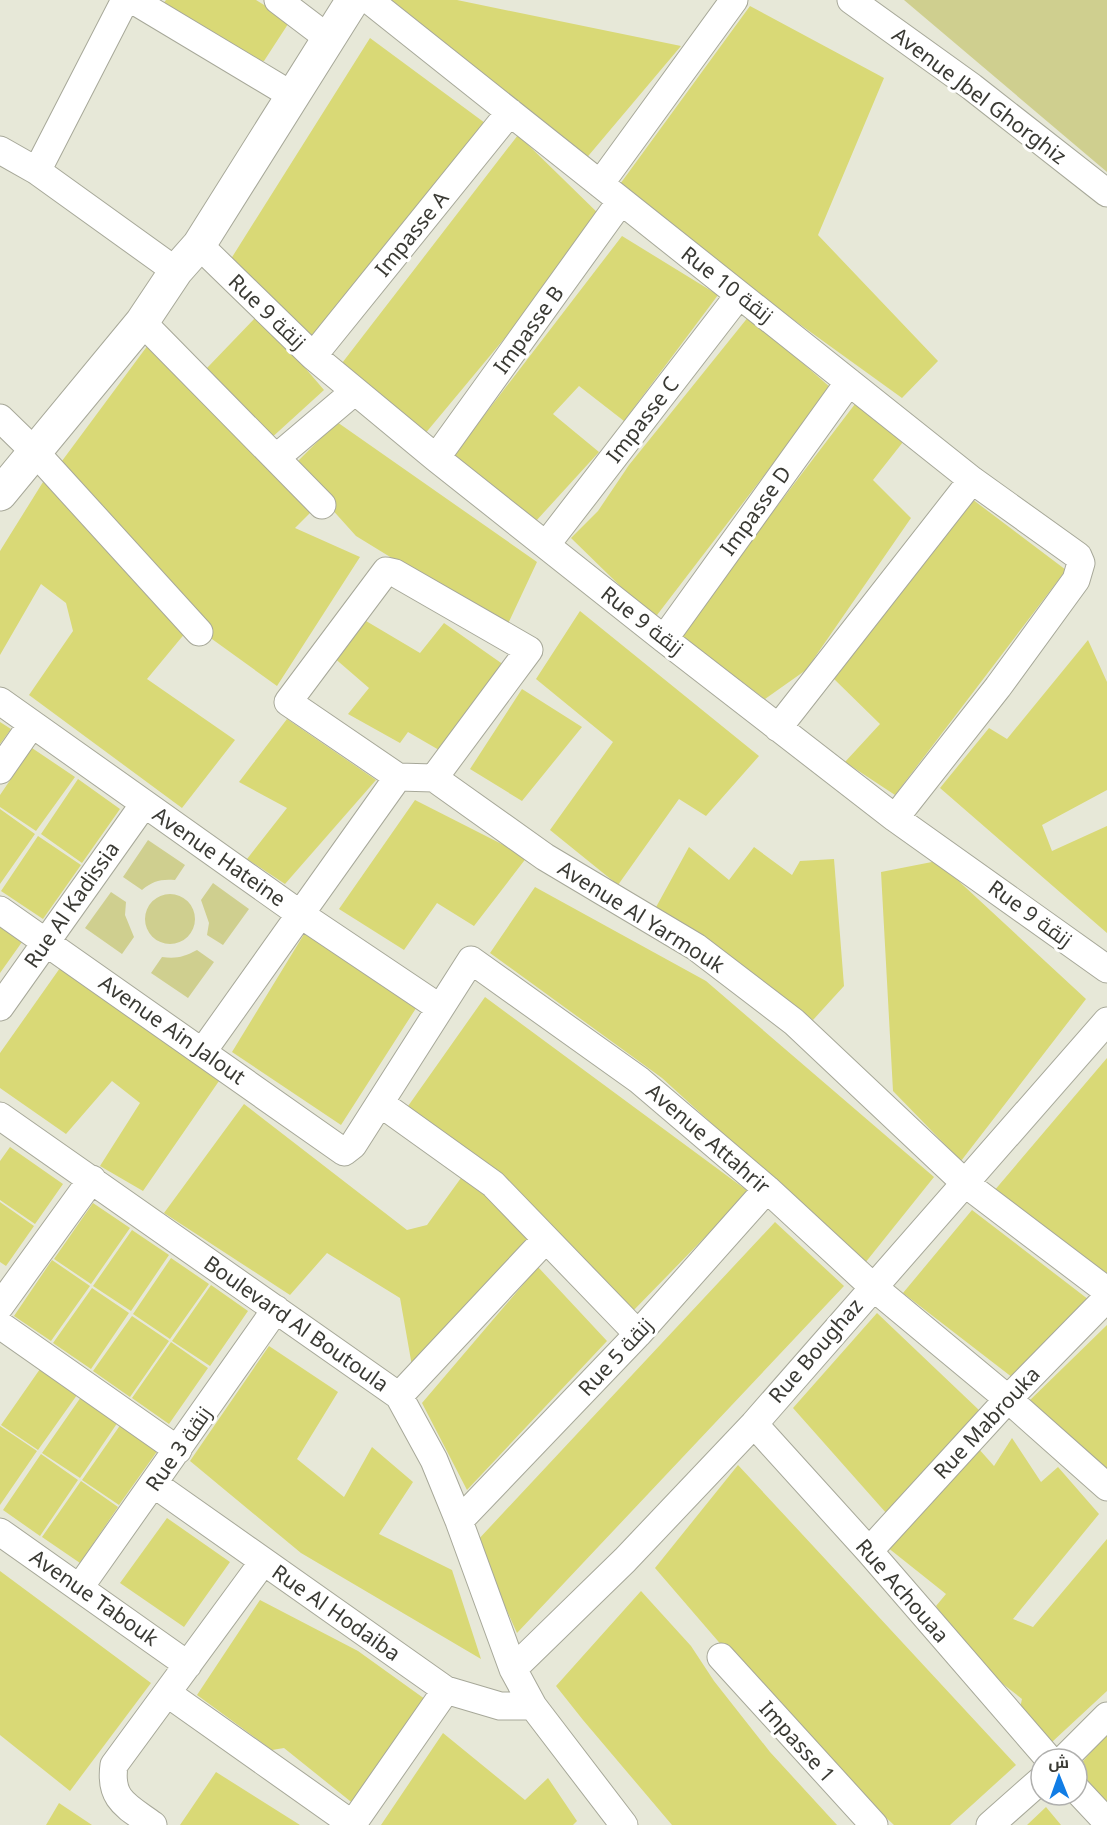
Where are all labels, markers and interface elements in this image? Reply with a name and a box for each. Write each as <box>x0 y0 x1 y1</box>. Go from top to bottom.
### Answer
street label: Avenue Jbel Ghorghiz <box>887 20 1072 170</box>
street label: Impasse A <box>368 184 455 282</box>
street label: Rue 10 زنقة <box>676 239 779 329</box>
street label: Rue 9 زنقة <box>223 267 312 355</box>
street label: Impasse B <box>487 280 570 379</box>
street label: Impasse C <box>600 371 685 468</box>
street label: Impasse D <box>713 460 797 561</box>
street label: Rue 9 زنقة <box>596 579 690 661</box>
street label: Avenue Hateine <box>148 800 292 912</box>
street label: Rue Al Kadissia <box>17 836 125 973</box>
street label: Avenue Al Yarmouk <box>553 854 731 979</box>
street label: Rue 9 زنقة <box>983 873 1078 953</box>
street label: Avenue Ain Jalout <box>94 968 252 1090</box>
street label: Avenue Attahrir <box>641 1077 777 1200</box>
street label: Boulevard Al Boutoula <box>199 1249 394 1398</box>
street label: Rue Boughaz <box>762 1292 869 1409</box>
street label: Rue 5 زنقة <box>572 1311 659 1402</box>
street label: Rue Mabrouka <box>927 1360 1046 1485</box>
street label: Rue 3 زنقة <box>139 1400 218 1496</box>
street label: Rue Achouaa <box>850 1532 956 1648</box>
street label: Avenue Tabouk <box>25 1542 165 1652</box>
street label: Rue Al Hodaiba <box>267 1557 406 1667</box>
street label: Impasse 1 <box>754 1694 842 1788</box>
north arrow <box>1029 1747 1089 1807</box>
text: ش <box>1048 1751 1069 1773</box>

